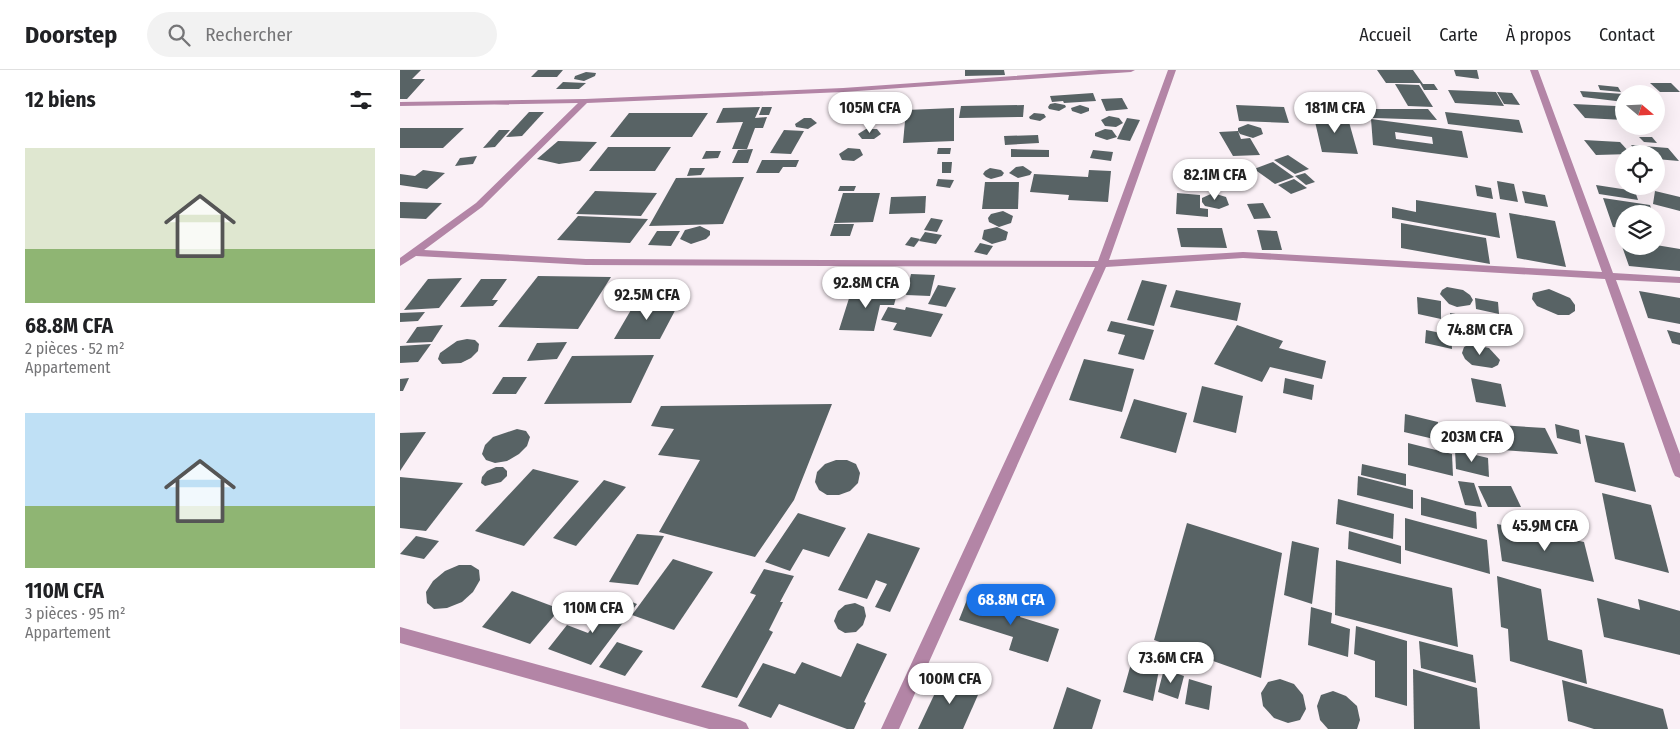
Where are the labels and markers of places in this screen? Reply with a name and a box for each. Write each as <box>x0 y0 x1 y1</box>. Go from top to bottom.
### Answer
pin: 105M CFA <box>818 92 922 134</box>
pin: 181M CFA <box>1283 92 1387 134</box>
pin: 82.1M CFA <box>1158 158 1272 201</box>
pin: 92.8M CFA <box>809 266 923 309</box>
pin: 92.5M CFA <box>590 278 704 321</box>
pin: 74.8M CFA <box>1423 314 1537 356</box>
pin: 203M CFA <box>1420 420 1524 463</box>
pin: 45.9M CFA <box>1488 510 1602 552</box>
pin: 68.8M CFA <box>954 584 1068 626</box>
pin: 110M CFA <box>541 592 645 634</box>
pin: 73.6M CFA <box>1114 642 1228 684</box>
pin: 100M CFA <box>898 662 1002 705</box>

